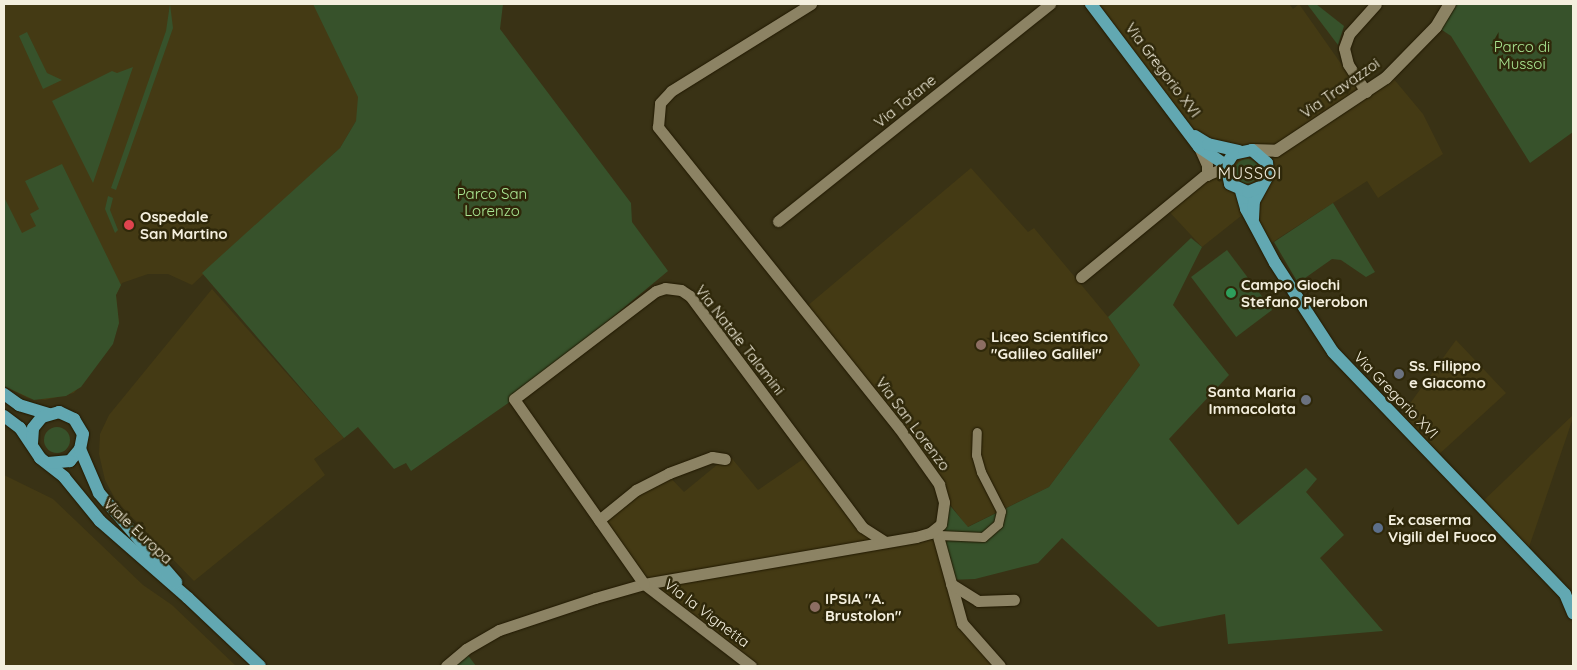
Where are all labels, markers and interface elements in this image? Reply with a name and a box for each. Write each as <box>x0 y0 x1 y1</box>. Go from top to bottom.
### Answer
street label: Via Gregorio XVI <box>1122 19 1204 121</box>
park label: Parco di Mussoi <box>1494 37 1550 72</box>
street label: Via Travazzoi <box>1297 54 1383 122</box>
street label: Via Tofane <box>870 71 940 131</box>
district label: MUSSOI <box>1217 163 1283 183</box>
park label: Parco San Lorenzo <box>457 184 527 219</box>
place label: Ospedale San Martino <box>140 207 228 242</box>
marker: Ospedale San Martino <box>122 218 136 232</box>
place label: Campo Giochi Stefano Pierobon <box>1241 275 1368 310</box>
street label: Via Natale Talamini <box>692 282 788 398</box>
marker: Campo Giochi Stefano Pierobon <box>1225 287 1237 299</box>
place label: Liceo Scientifico "Galileo Galilei" <box>991 327 1108 362</box>
marker: Liceo Scientifico "Galileo Galilei" <box>975 339 987 351</box>
street label: Via Gregorio XVI <box>1350 348 1442 442</box>
place label: Ss. Filippo e Giacomo <box>1409 356 1486 391</box>
marker: Ss. Filippo e Giacomo <box>1393 368 1405 380</box>
street label: Via San Lorenzo <box>872 374 954 474</box>
place label: Santa Maria Immacolata <box>1208 382 1296 417</box>
marker: Santa Maria Immacolata <box>1300 394 1312 406</box>
street label: Viale Europa <box>100 495 176 567</box>
place label: Ex caserma Vigili del Fuoco <box>1388 510 1497 545</box>
marker: Ex caserma Vigili del Fuoco <box>1372 522 1384 534</box>
street label: Via la Vignetta <box>661 575 753 651</box>
place label: IPSIA "A. Brustolon" <box>825 589 901 624</box>
marker: IPSIA "A. Brustolon" <box>809 601 821 613</box>

